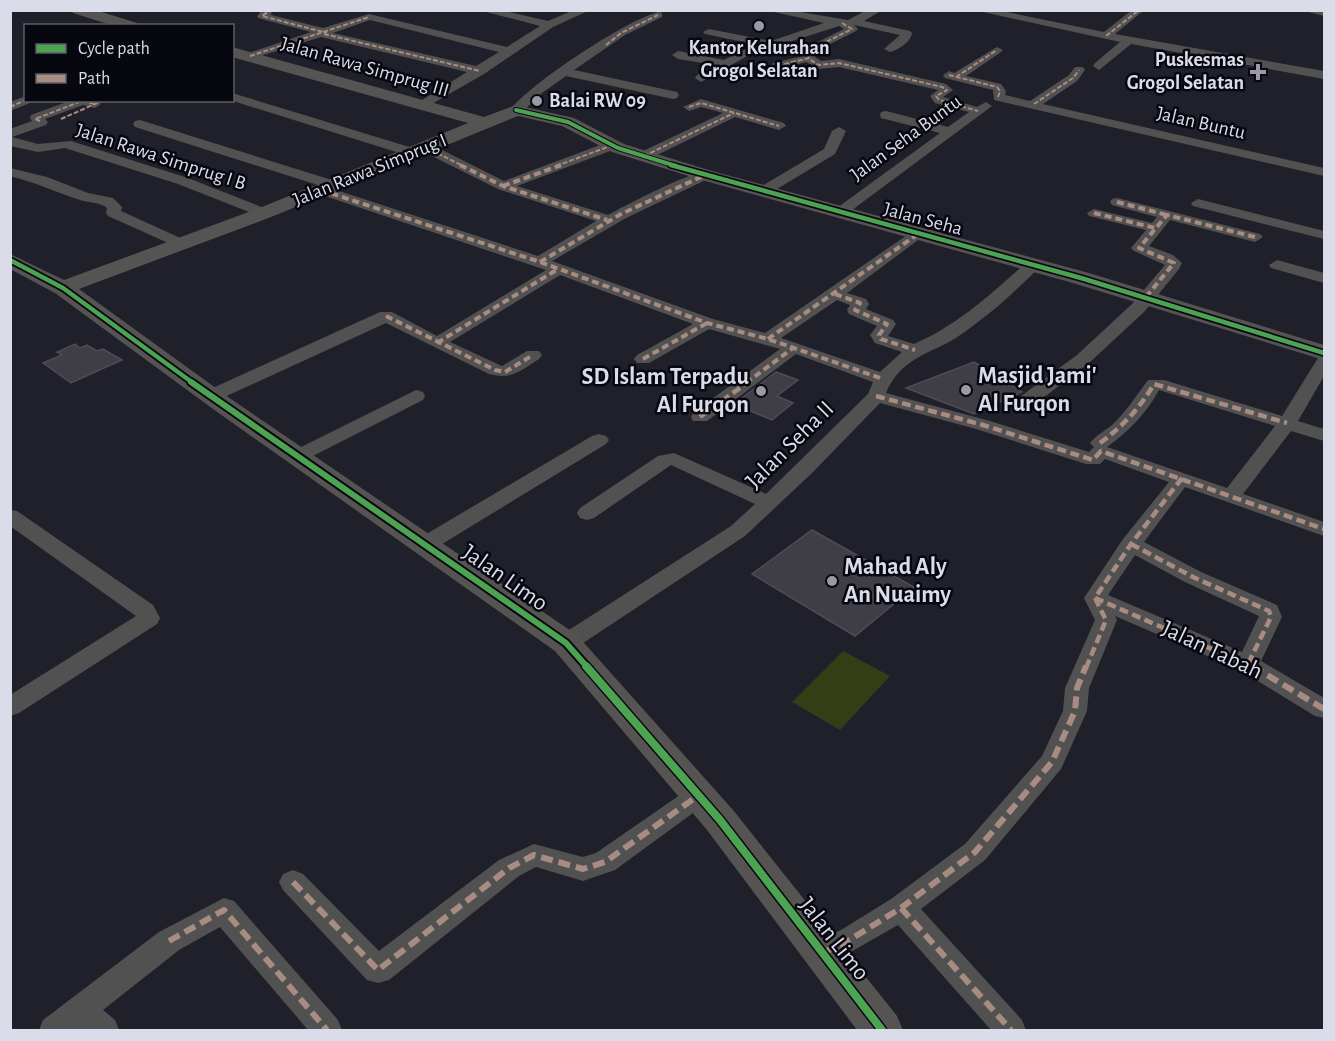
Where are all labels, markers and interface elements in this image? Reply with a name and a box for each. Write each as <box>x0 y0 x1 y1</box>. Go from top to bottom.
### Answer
marker: Kantor Kelurahan Grogol Selatan <box>752 19 766 33</box>
legend <box>24 24 234 102</box>
street label: Jalan Rawa Simprug III <box>279 33 451 101</box>
place label: Kantor Kelurahan Grogol Selatan <box>688 38 830 81</box>
text: Cycle path <box>78 40 150 58</box>
place label: Puskesmas Grogol Selatan <box>1127 50 1244 93</box>
marker: Puskesmas Grogol Selatan <box>1249 63 1267 81</box>
text: Path <box>78 70 110 88</box>
place label: Balai RW 09 <box>549 91 646 111</box>
street label: Jalan Seha Buntu <box>847 91 965 185</box>
marker: Balai RW 09 <box>530 94 544 108</box>
street label: Jalan Buntu <box>1155 103 1247 143</box>
street label: Jalan Rawa Simprug I B <box>74 120 248 194</box>
street label: Jalan Rawa Simprug I <box>291 130 449 210</box>
street label: Jalan Seha <box>882 199 964 239</box>
place label: Masjid Jami' Al Furqon <box>978 364 1097 416</box>
place label: SD Islam Terpadu Al Furqon <box>582 365 749 417</box>
marker: Masjid Jami' Al Furqon <box>959 383 973 397</box>
marker: SD Islam Terpadu Al Furqon <box>754 384 768 398</box>
street label: Jalan Seha II <box>741 396 839 494</box>
street label: Jalan Limo <box>458 540 552 616</box>
place label: Mahad Aly An Nuaimy <box>844 555 951 607</box>
marker: Mahad Aly An Nuaimy <box>825 574 839 588</box>
street label: Jalan Tabah <box>1158 616 1266 684</box>
street label: Jalan Limo <box>794 893 874 985</box>

